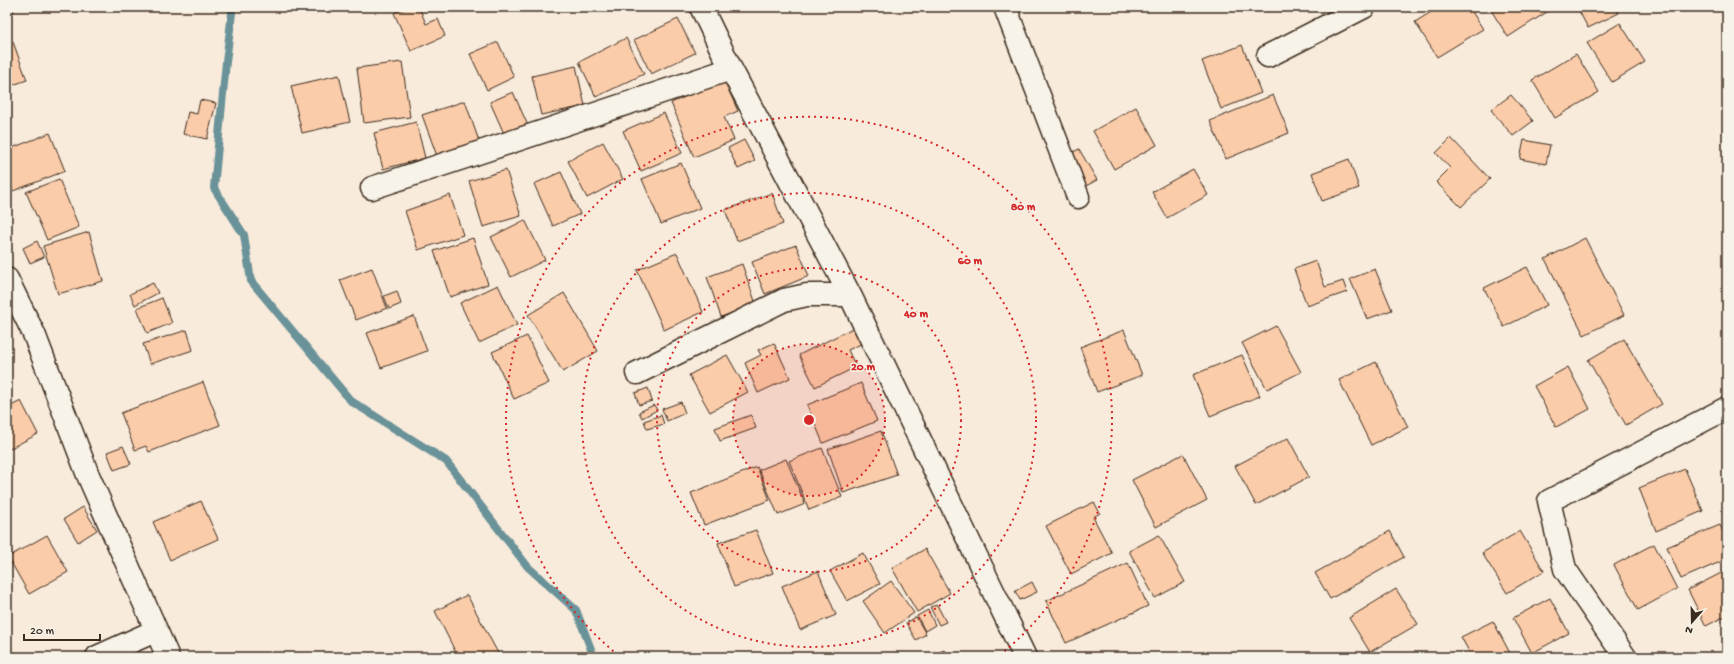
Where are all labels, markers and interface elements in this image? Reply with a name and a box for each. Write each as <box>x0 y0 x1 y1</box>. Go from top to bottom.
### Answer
text: 80 m <box>1011 201 1036 215</box>
text: 60 m <box>958 255 983 269</box>
text: 40 m <box>903 308 928 322</box>
text: 20 m <box>851 361 876 375</box>
centre of rings <box>802 413 816 427</box>
north arrow <box>1672 602 1712 642</box>
scale bar <box>24 616 100 642</box>
text: N <box>1684 623 1695 636</box>
text: 20 m <box>30 625 55 639</box>

